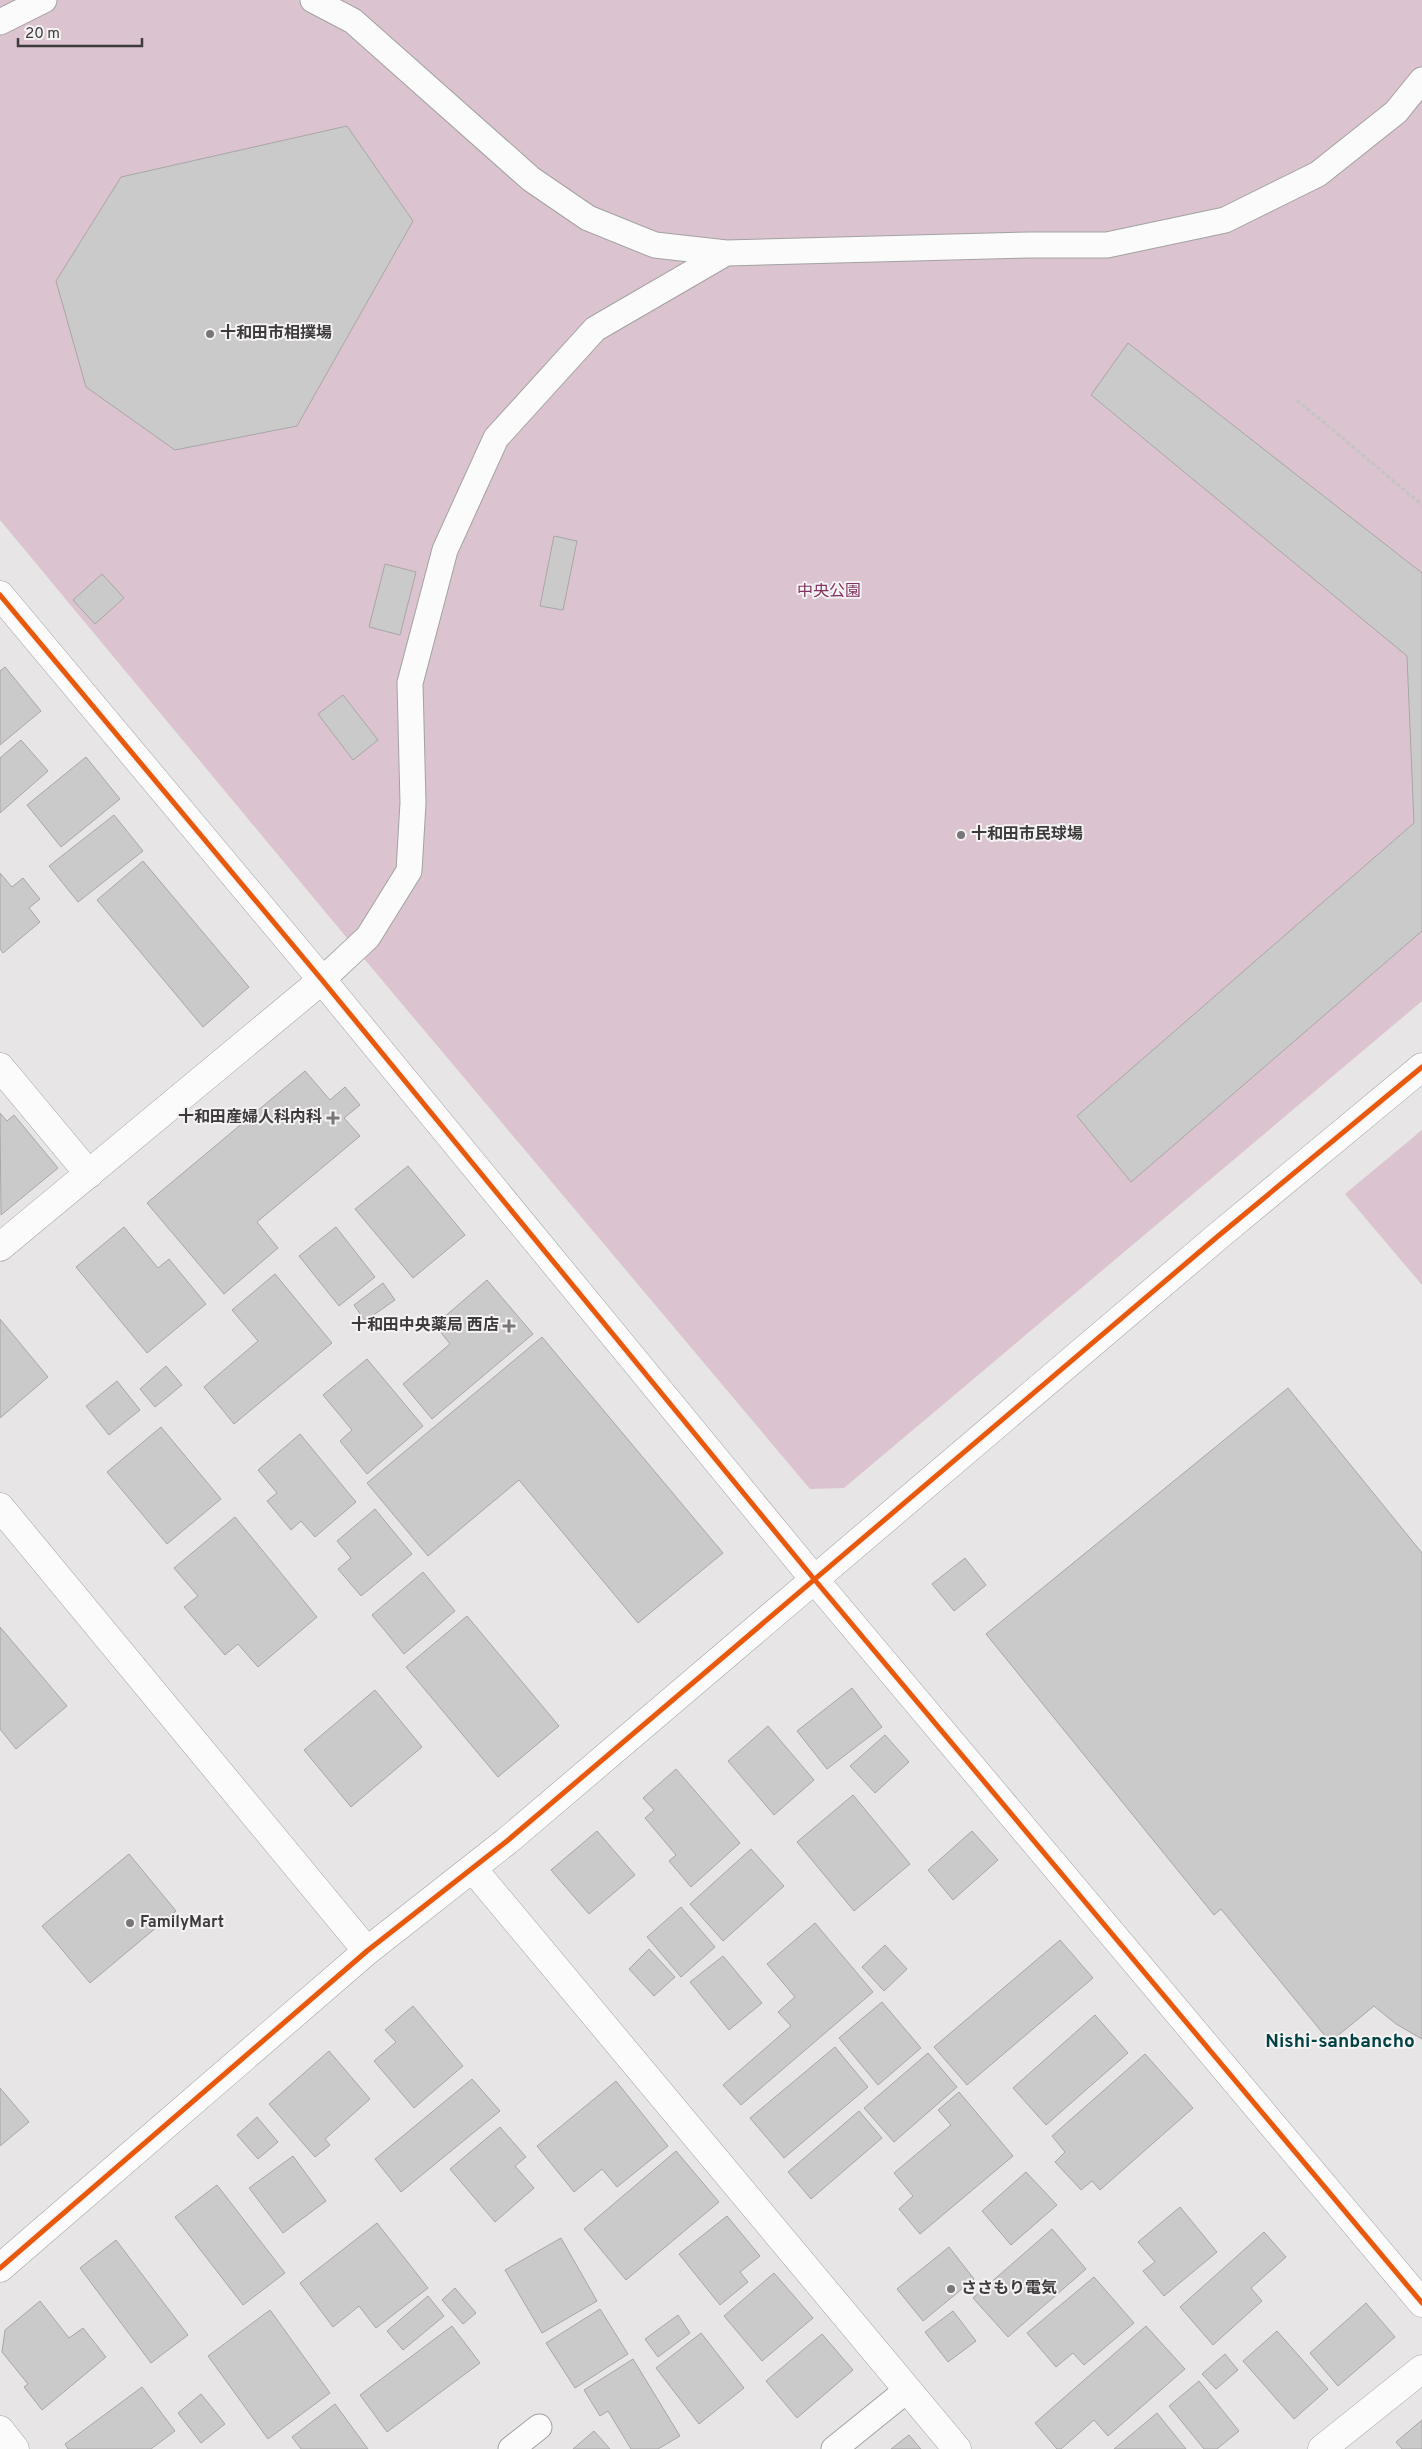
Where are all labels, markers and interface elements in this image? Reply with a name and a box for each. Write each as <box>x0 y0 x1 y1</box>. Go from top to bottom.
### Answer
scale bar <box>18 15 141 47</box>
text: 20 m <box>25 25 60 44</box>
place label: 十和田市相撲場 <box>220 324 332 344</box>
marker: 十和田市相撲場 <box>204 328 216 340</box>
park label: 中央公園 <box>797 582 861 602</box>
place label: 十和田市民球場 <box>971 825 1083 845</box>
marker: 十和田市民球場 <box>955 829 967 841</box>
place label: 十和田産婦人科内科 <box>178 1108 322 1128</box>
marker: 十和田産婦人科内科 <box>326 1111 340 1125</box>
place label: 十和田中央薬局 西店 <box>351 1316 499 1336</box>
marker: 十和田中央薬局 西店 <box>503 1320 515 1332</box>
place label: FamilyMart <box>140 1913 224 1933</box>
marker: FamilyMart <box>124 1917 136 1929</box>
district label: Nishi-sanbancho <box>1265 2030 1415 2054</box>
place label: ささもり電気 <box>961 2279 1057 2299</box>
marker: ささもり電気 <box>945 2283 957 2295</box>

